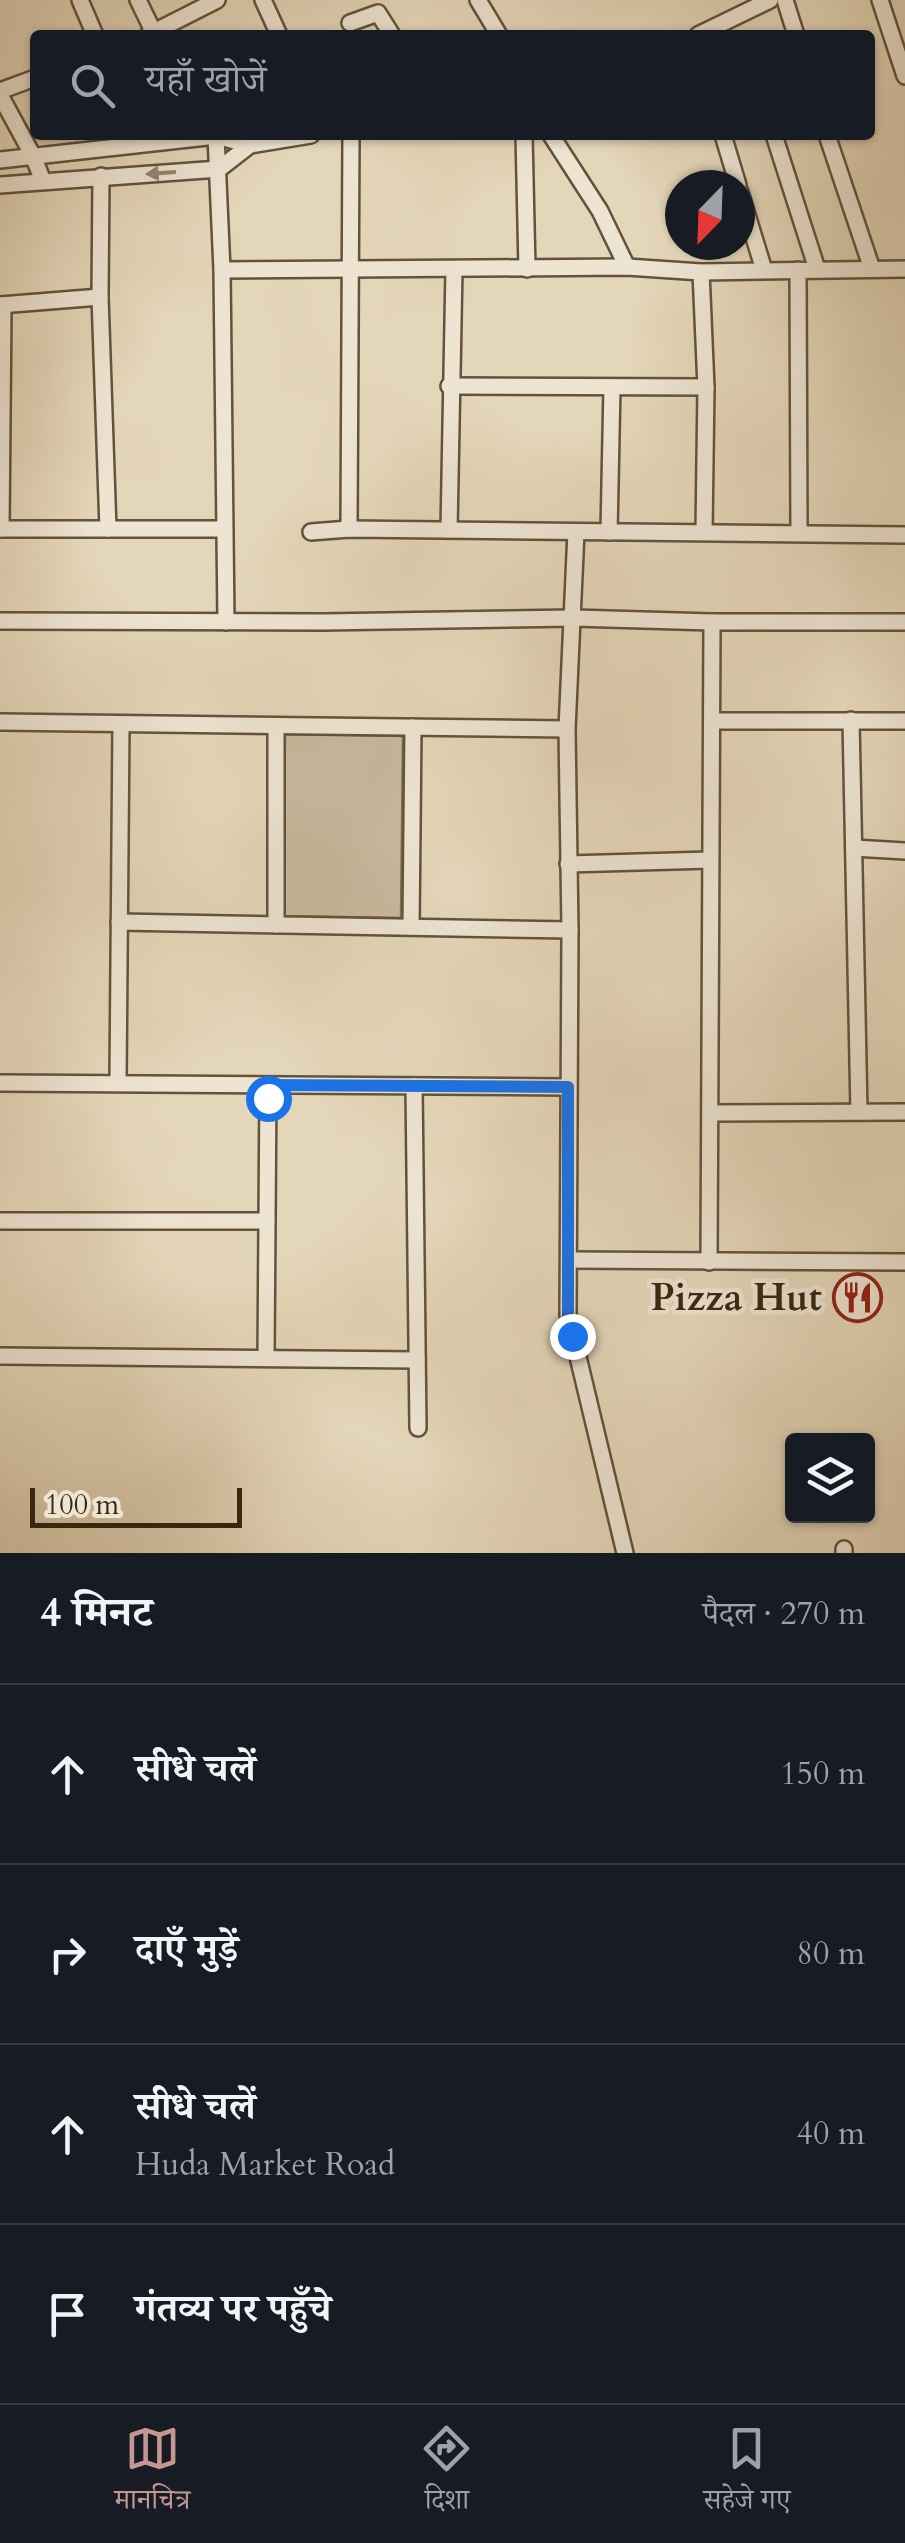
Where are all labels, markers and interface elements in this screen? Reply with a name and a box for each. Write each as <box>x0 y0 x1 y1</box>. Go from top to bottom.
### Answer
search box <box>30 30 875 140</box>
text: यहाँ खोजें <box>145 54 266 106</box>
icon: search <box>65 58 120 113</box>
one-way arrow <box>144 165 176 181</box>
north arrow <box>665 170 755 260</box>
route start <box>246 1076 292 1122</box>
restaurant icon: Pizza Hut <box>831 1271 883 1323</box>
place label: Pizza Hut <box>650 1272 822 1324</box>
route end <box>550 1314 596 1360</box>
map controls <box>785 1433 875 1523</box>
button: layers <box>785 1433 875 1523</box>
scale bar <box>30 1483 242 1528</box>
text: 100 m <box>45 1486 119 1524</box>
text: 4 मिनट <box>40 1584 152 1641</box>
text: पैदल · 270 m <box>703 1592 865 1636</box>
text: सीधे चलें <box>135 1743 255 1795</box>
icon: ahead <box>40 1747 95 1802</box>
text: 150 m <box>780 1752 865 1796</box>
text: दाएँ मुड़ें <box>135 1923 238 1975</box>
icon: right <box>40 1927 95 1982</box>
text: 80 m <box>797 1932 865 1976</box>
text: सीधे चलें <box>135 2081 255 2133</box>
icon: ahead <box>40 2107 95 2162</box>
text: 40 m <box>797 2112 865 2156</box>
text: Huda Market Road <box>135 2143 395 2187</box>
text: गंतव्य पर पहुँचे <box>135 2283 331 2335</box>
icon: arrive <box>40 2287 95 2342</box>
tab: मानचित्र <box>114 2421 190 2527</box>
tab: दिशा <box>419 2421 474 2527</box>
tab: सहेजे गए <box>703 2421 791 2527</box>

